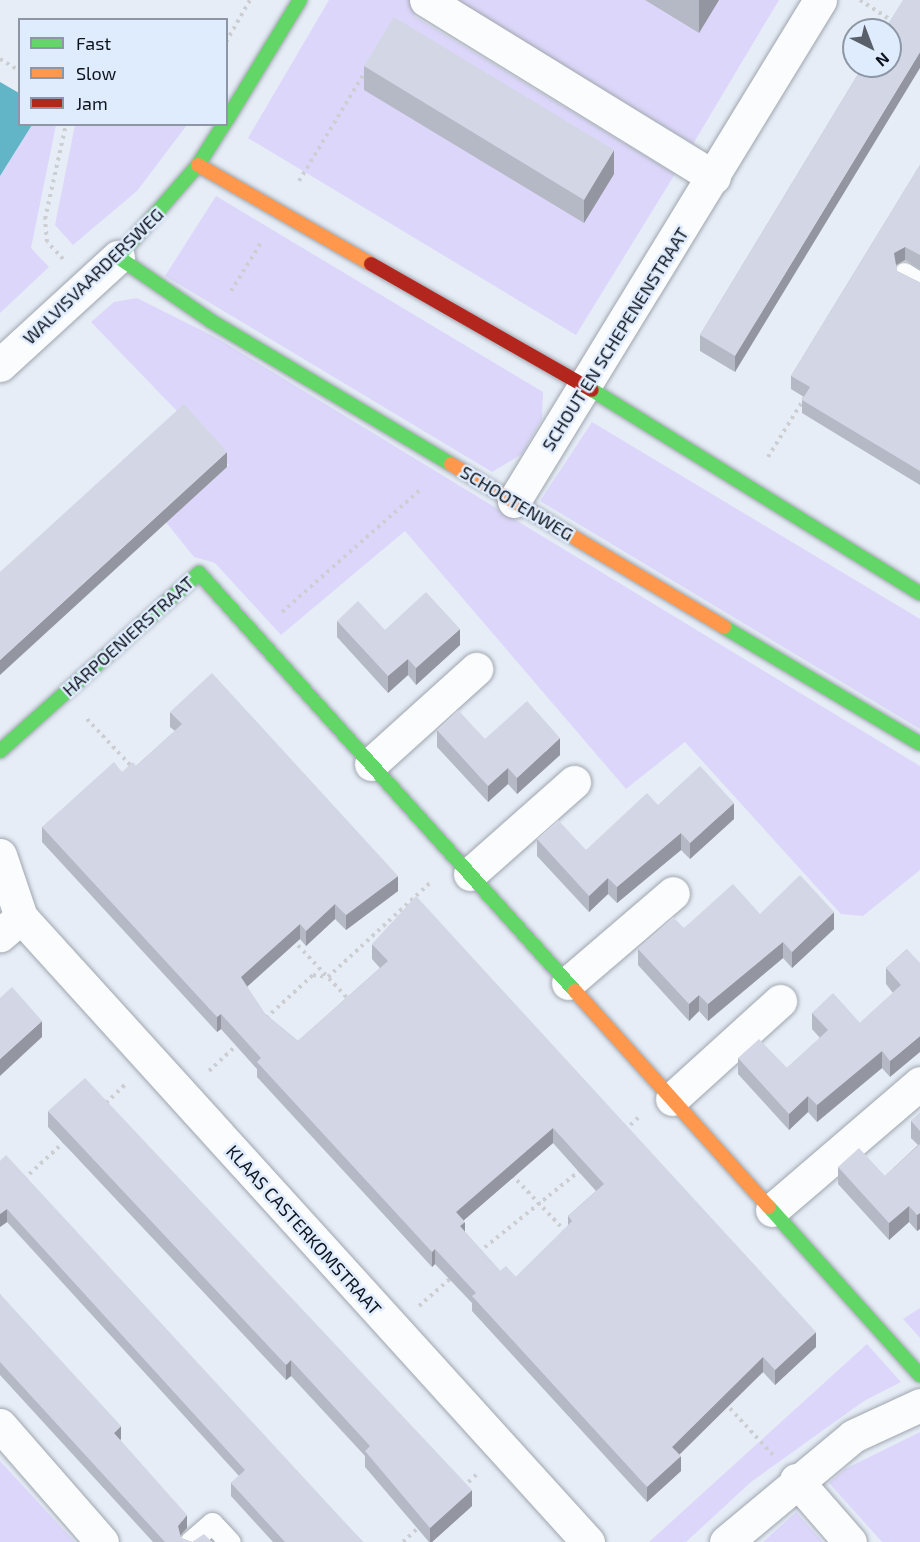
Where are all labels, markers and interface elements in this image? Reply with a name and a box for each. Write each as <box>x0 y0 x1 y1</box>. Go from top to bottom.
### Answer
legend <box>18 18 228 126</box>
north arrow <box>842 18 902 78</box>
text: Fast <box>76 32 111 54</box>
text: N <box>872 49 894 71</box>
text: Slow <box>76 62 116 84</box>
text: Jam <box>76 92 108 114</box>
street label: WALVISVAARDERSWEG <box>18 203 168 349</box>
street label: SCHOUT EN SCHEPENENSTRAAT <box>537 223 693 455</box>
street label: SCHOOTENWEG <box>457 461 577 545</box>
street label: HARPOENIERSTRAAT <box>58 571 198 701</box>
street label: KLAAS CASTERKOMSTRAAT <box>222 1141 386 1319</box>

